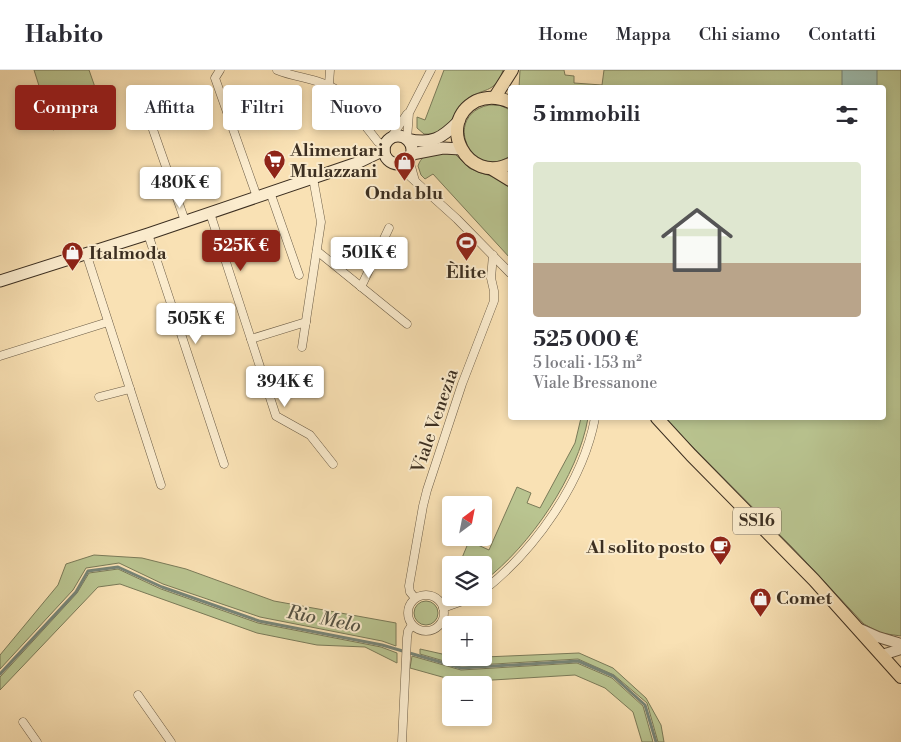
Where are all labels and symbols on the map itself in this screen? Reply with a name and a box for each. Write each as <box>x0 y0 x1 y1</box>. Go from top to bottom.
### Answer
place label: Alimentari Mulazzani <box>289 139 384 183</box>
supermarket icon: Alimentari Mulazzani <box>262 148 286 179</box>
shop icon: Onda blu <box>392 151 416 182</box>
pin: 480K € <box>139 166 221 209</box>
place label: Onda blu <box>365 182 443 205</box>
pin: 525K € <box>200 230 282 272</box>
sports icon: Èlite <box>454 230 478 261</box>
pin: 501K € <box>328 236 410 279</box>
shop icon: Italmoda <box>61 241 85 272</box>
place label: Italmoda <box>89 242 167 265</box>
place label: Èlite <box>446 261 486 284</box>
pin: 505K € <box>155 302 237 345</box>
street label: Viale Venezia <box>406 365 464 477</box>
pin: 394K € <box>244 366 326 408</box>
north arrow <box>442 496 492 546</box>
road number: SS16 <box>733 508 781 534</box>
cafe icon: Al solito posto <box>709 535 733 566</box>
place label: Al solito posto <box>585 536 705 559</box>
shop icon: Comet <box>748 586 772 617</box>
place label: Comet <box>776 587 832 610</box>
water label: Rio Melo <box>284 600 363 638</box>

